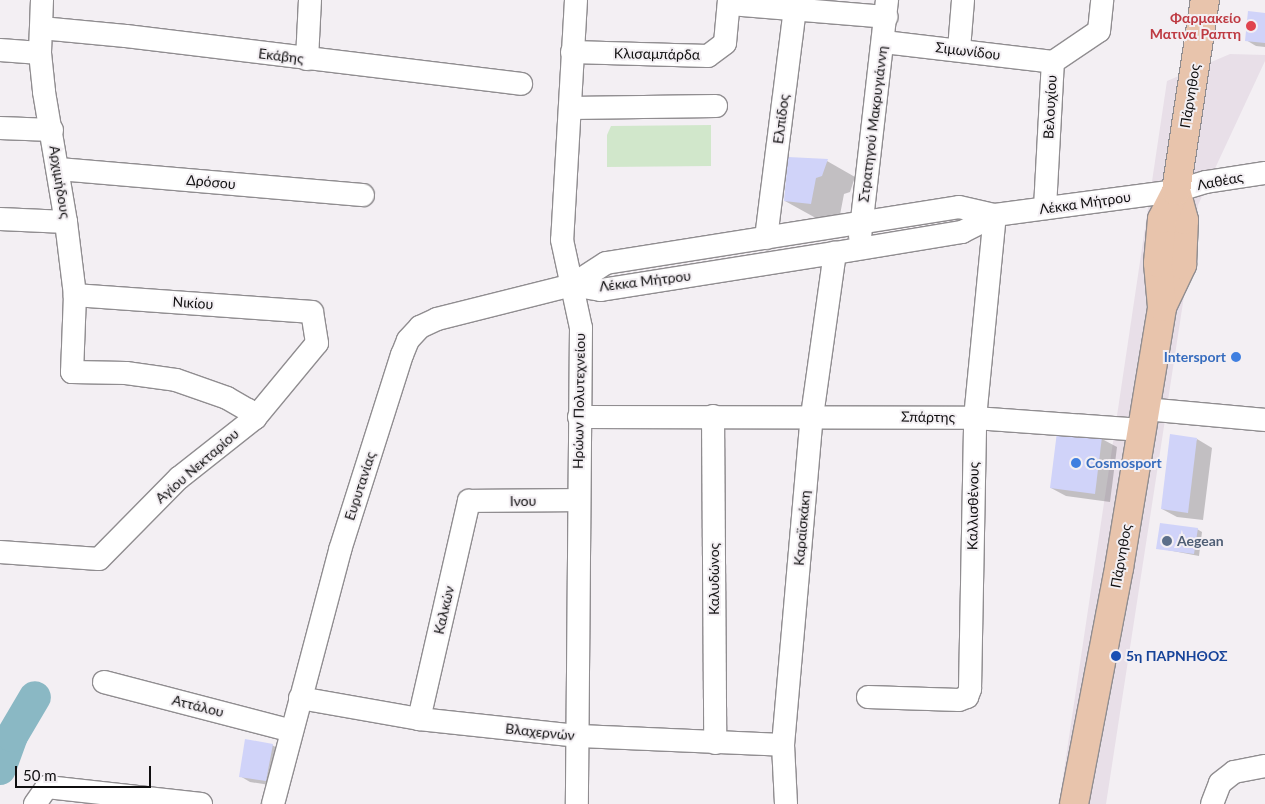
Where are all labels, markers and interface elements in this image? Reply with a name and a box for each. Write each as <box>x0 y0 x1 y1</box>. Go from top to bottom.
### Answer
place label: Φαρμακείο Ματινα Ραπτη <box>1150 10 1241 42</box>
marker: Φαρμακείο Ματινα Ραπτη <box>1245 20 1257 32</box>
street label: Σιμωνίδου <box>935 39 1001 63</box>
street label: Εκάβης <box>257 45 305 67</box>
street label: Κλισαμπάρδα <box>614 45 700 63</box>
street label: Στρατηγού Μακρυγιάννη <box>855 45 891 203</box>
street label: Πάρνηθος <box>1177 63 1203 129</box>
street label: Βελουχίου <box>1040 74 1060 140</box>
street label: Ελπίδος <box>770 93 792 145</box>
street label: Αρχιμήδους <box>46 144 74 220</box>
street label: Λαθέας <box>1195 168 1245 194</box>
street label: Δρόσου <box>186 171 236 193</box>
street label: Λέκκα Μήτρου <box>1038 188 1132 218</box>
street label: Λέκκα Μήτρου <box>598 267 692 295</box>
street label: Νικίου <box>172 293 214 313</box>
street label: Ηρώων Πολυτεχνείου <box>569 333 589 469</box>
place label: Intersport <box>1164 349 1226 365</box>
marker: Intersport <box>1230 351 1242 363</box>
street label: Σπάρτης <box>901 408 955 426</box>
street label: Αγίου Νεκταρίου <box>152 425 242 507</box>
street label: Ευρυτανίας <box>341 450 379 522</box>
place label: Cosmosport <box>1086 455 1162 471</box>
marker: Cosmosport <box>1070 457 1082 469</box>
street label: Καλλισθένους <box>964 462 982 550</box>
street label: Καραϊσκάκη <box>790 490 814 566</box>
street label: Ινου <box>510 492 536 510</box>
street label: Πάρνηθος <box>1107 523 1135 589</box>
place label: Aegean <box>1177 533 1224 549</box>
marker: Aegean <box>1161 535 1173 547</box>
street label: Καλυδώνος <box>706 543 722 615</box>
street label: Καλκών <box>430 584 458 636</box>
place label: 5η ΠΑΡΝΗΘΟΣ <box>1126 648 1227 664</box>
marker: 5η ΠΑΡΝΗΘΟΣ <box>1110 650 1122 662</box>
street label: Αττάλου <box>170 691 226 721</box>
street label: Βλαχερνών <box>504 720 576 744</box>
scale bar <box>18 756 154 788</box>
text: 50 m <box>23 766 57 784</box>

